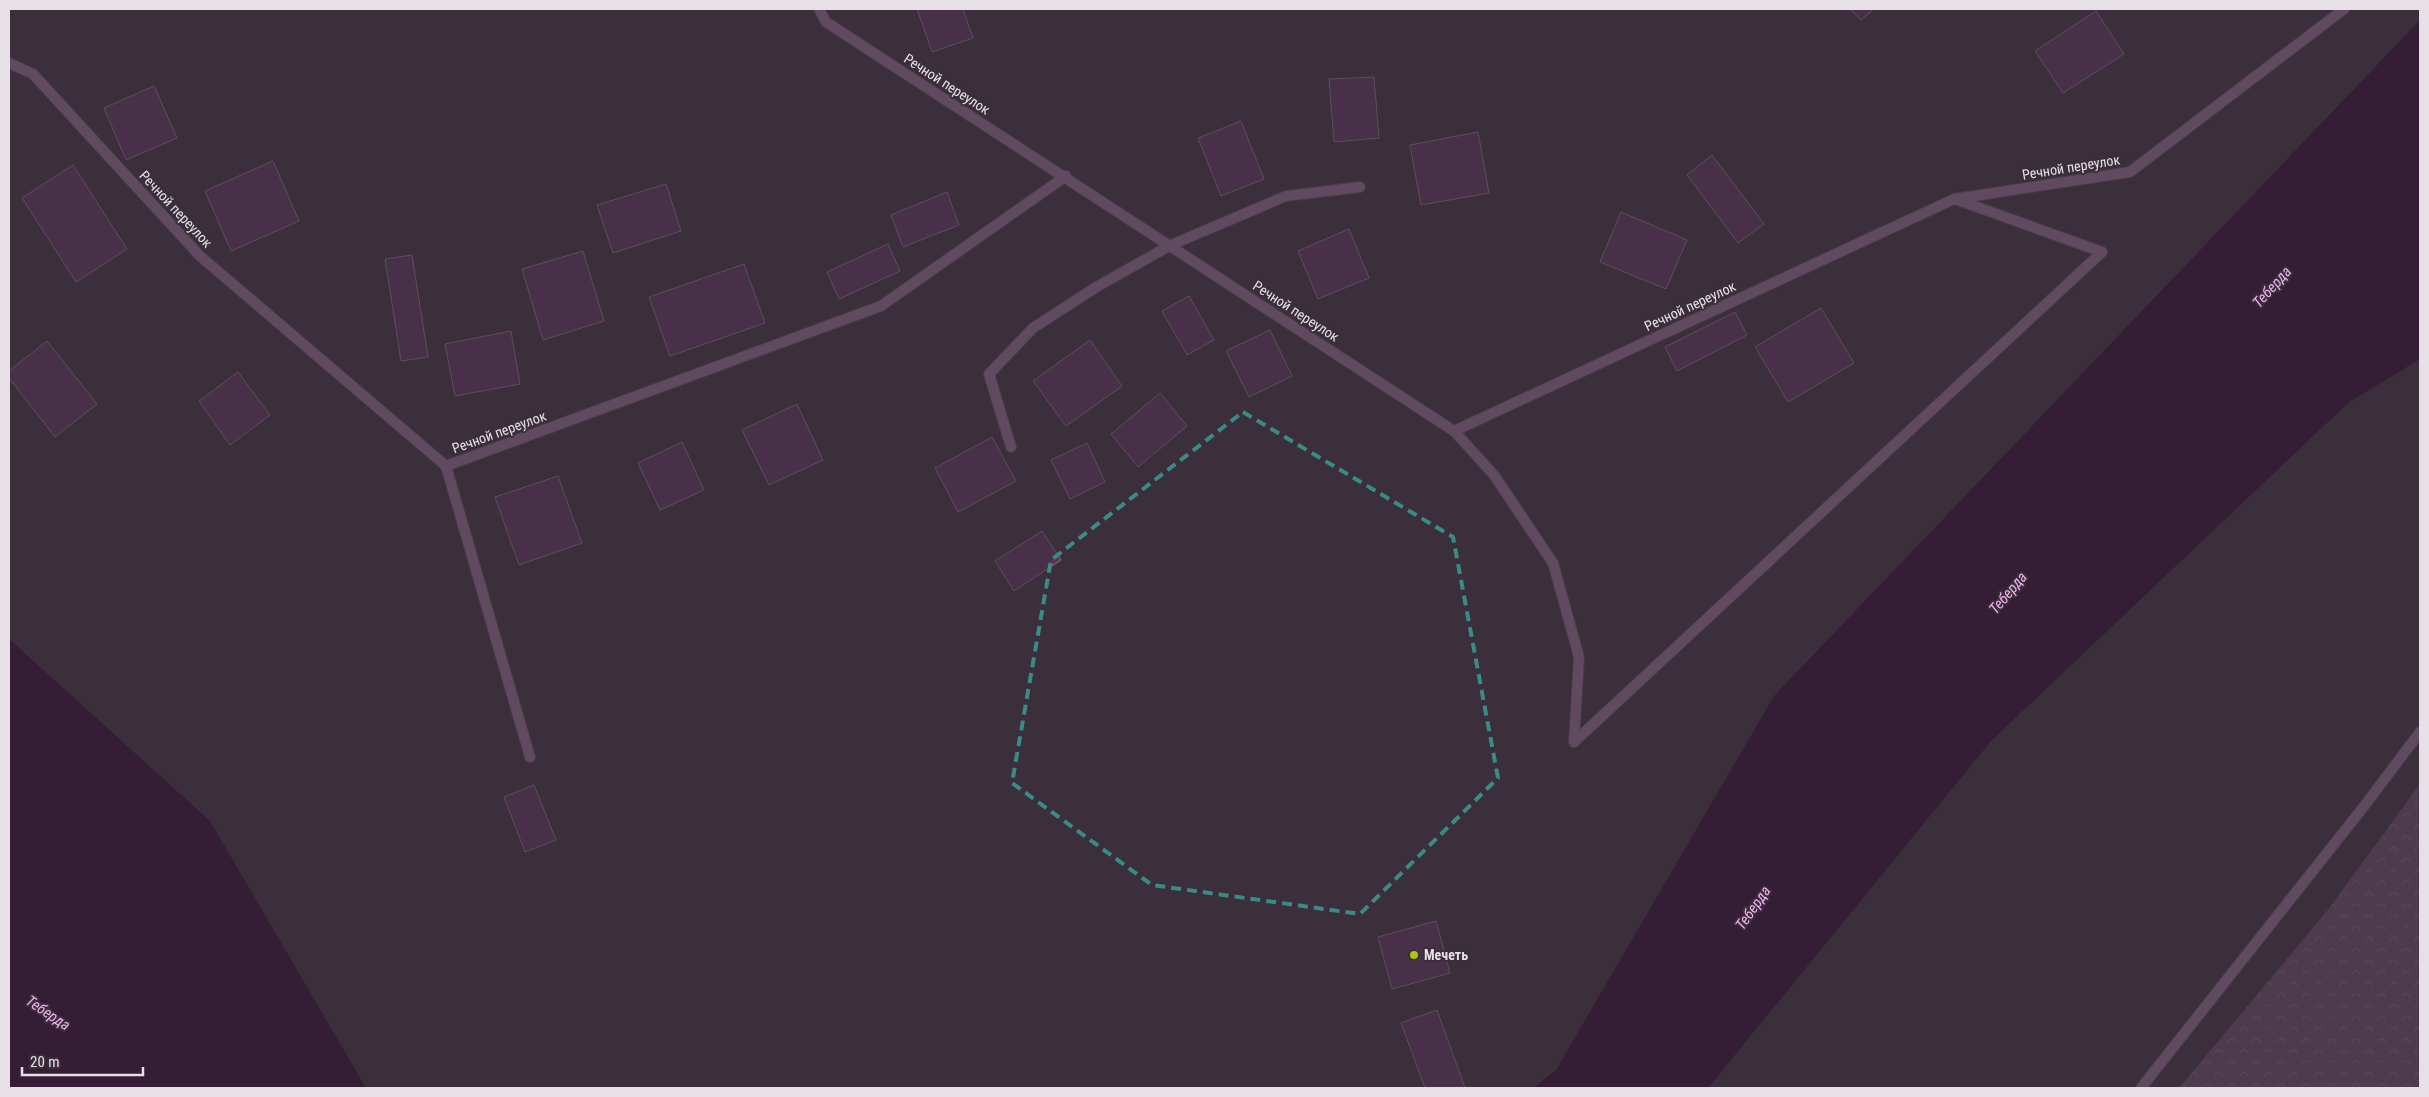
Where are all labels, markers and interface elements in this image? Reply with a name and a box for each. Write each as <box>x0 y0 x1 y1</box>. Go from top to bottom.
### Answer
street label: Речной переулок <box>901 50 993 118</box>
street label: Речной переулок <box>2021 151 2121 183</box>
street label: Речной переулок <box>136 167 216 251</box>
water label: Теберда <box>2249 263 2295 311</box>
street label: Речной переулок <box>1250 277 1342 345</box>
street label: Речной переулок <box>1642 278 1738 334</box>
street label: Речной переулок <box>450 407 548 456</box>
water label: Теберда <box>1985 568 2031 618</box>
water label: Теберда <box>1731 883 1775 933</box>
place label: Мечеть <box>1424 947 1468 963</box>
marker: Мечеть <box>1408 949 1420 961</box>
water label: Теберда <box>23 992 74 1034</box>
scale bar <box>22 1044 144 1076</box>
text: 20 m <box>30 1053 60 1071</box>

